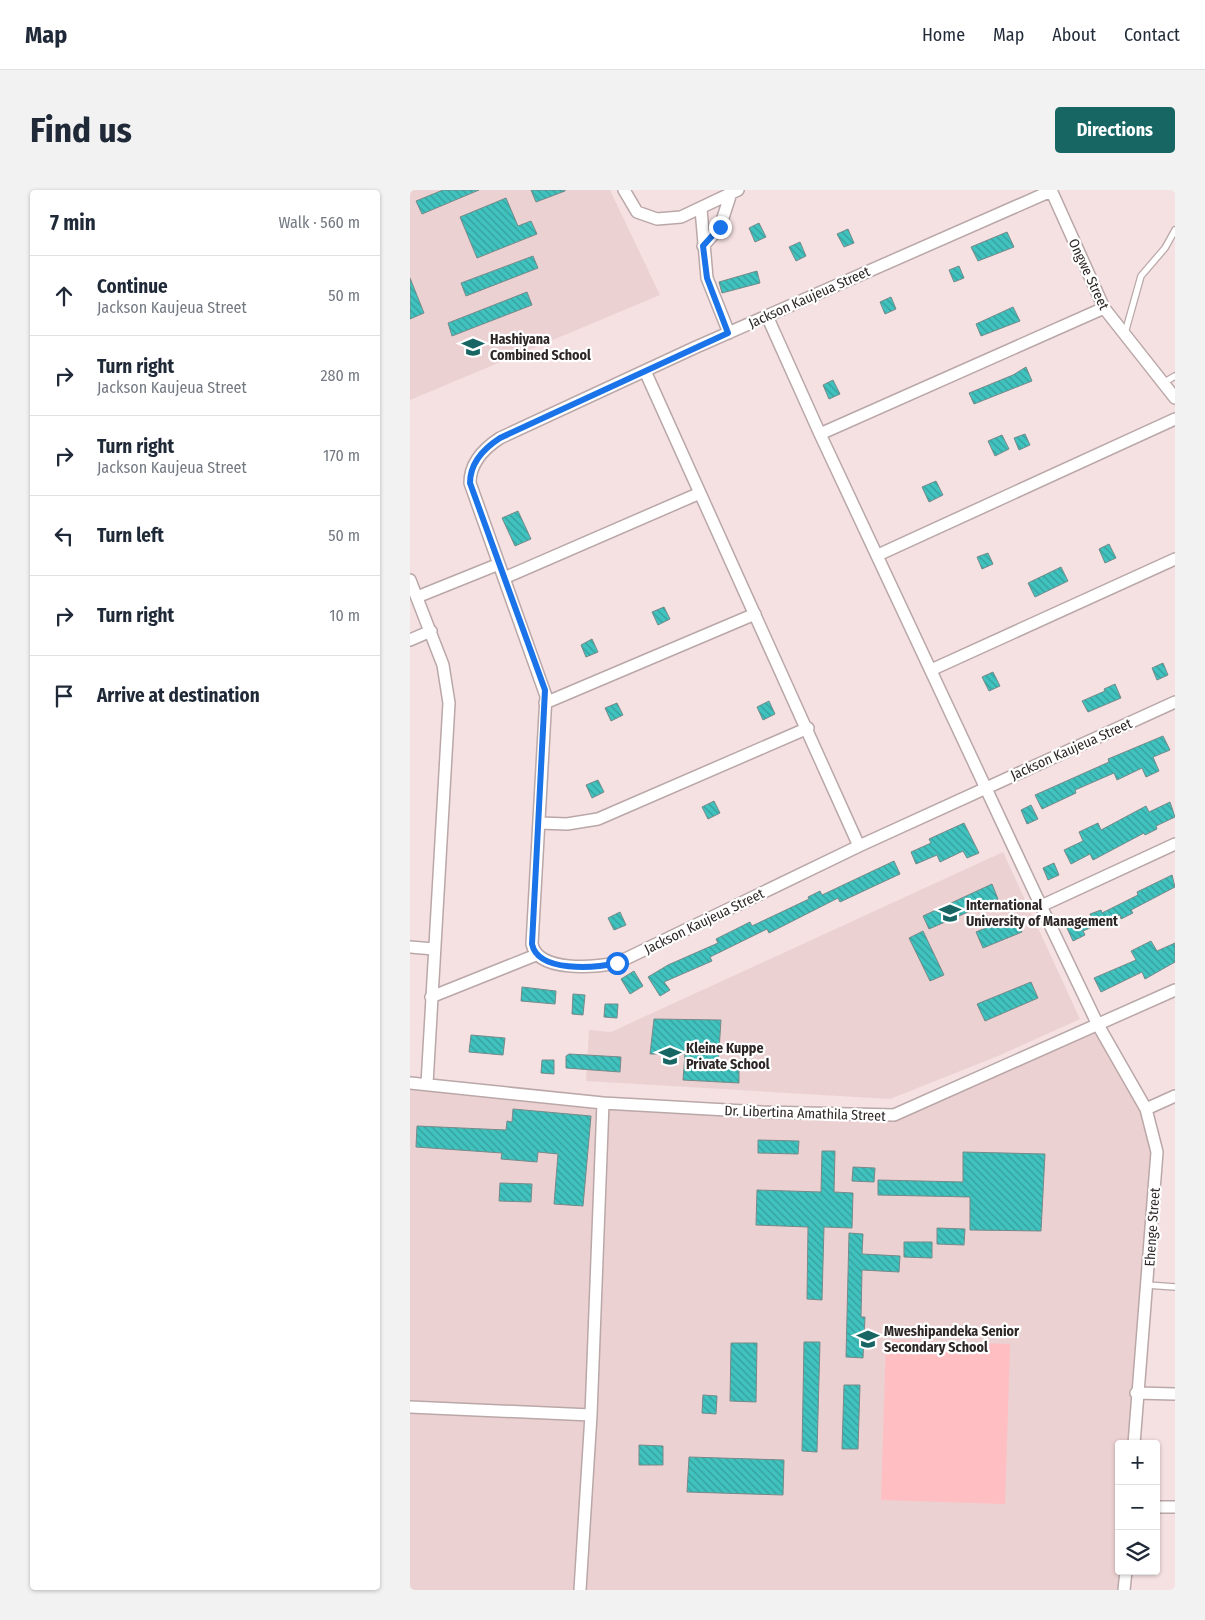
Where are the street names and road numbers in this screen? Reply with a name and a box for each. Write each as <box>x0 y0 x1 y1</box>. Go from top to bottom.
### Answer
street label: Ongwe Street <box>1065 236 1113 313</box>
street label: Jackson Kaujeua Street <box>746 263 873 332</box>
street label: Jackson Kaujeua Street <box>1008 715 1135 784</box>
street label: Jackson Kaujeua Street <box>642 885 767 958</box>
street label: Dr. Libertina Amathila Street <box>724 1102 886 1125</box>
street label: Ehenge Street <box>1141 1187 1164 1267</box>

